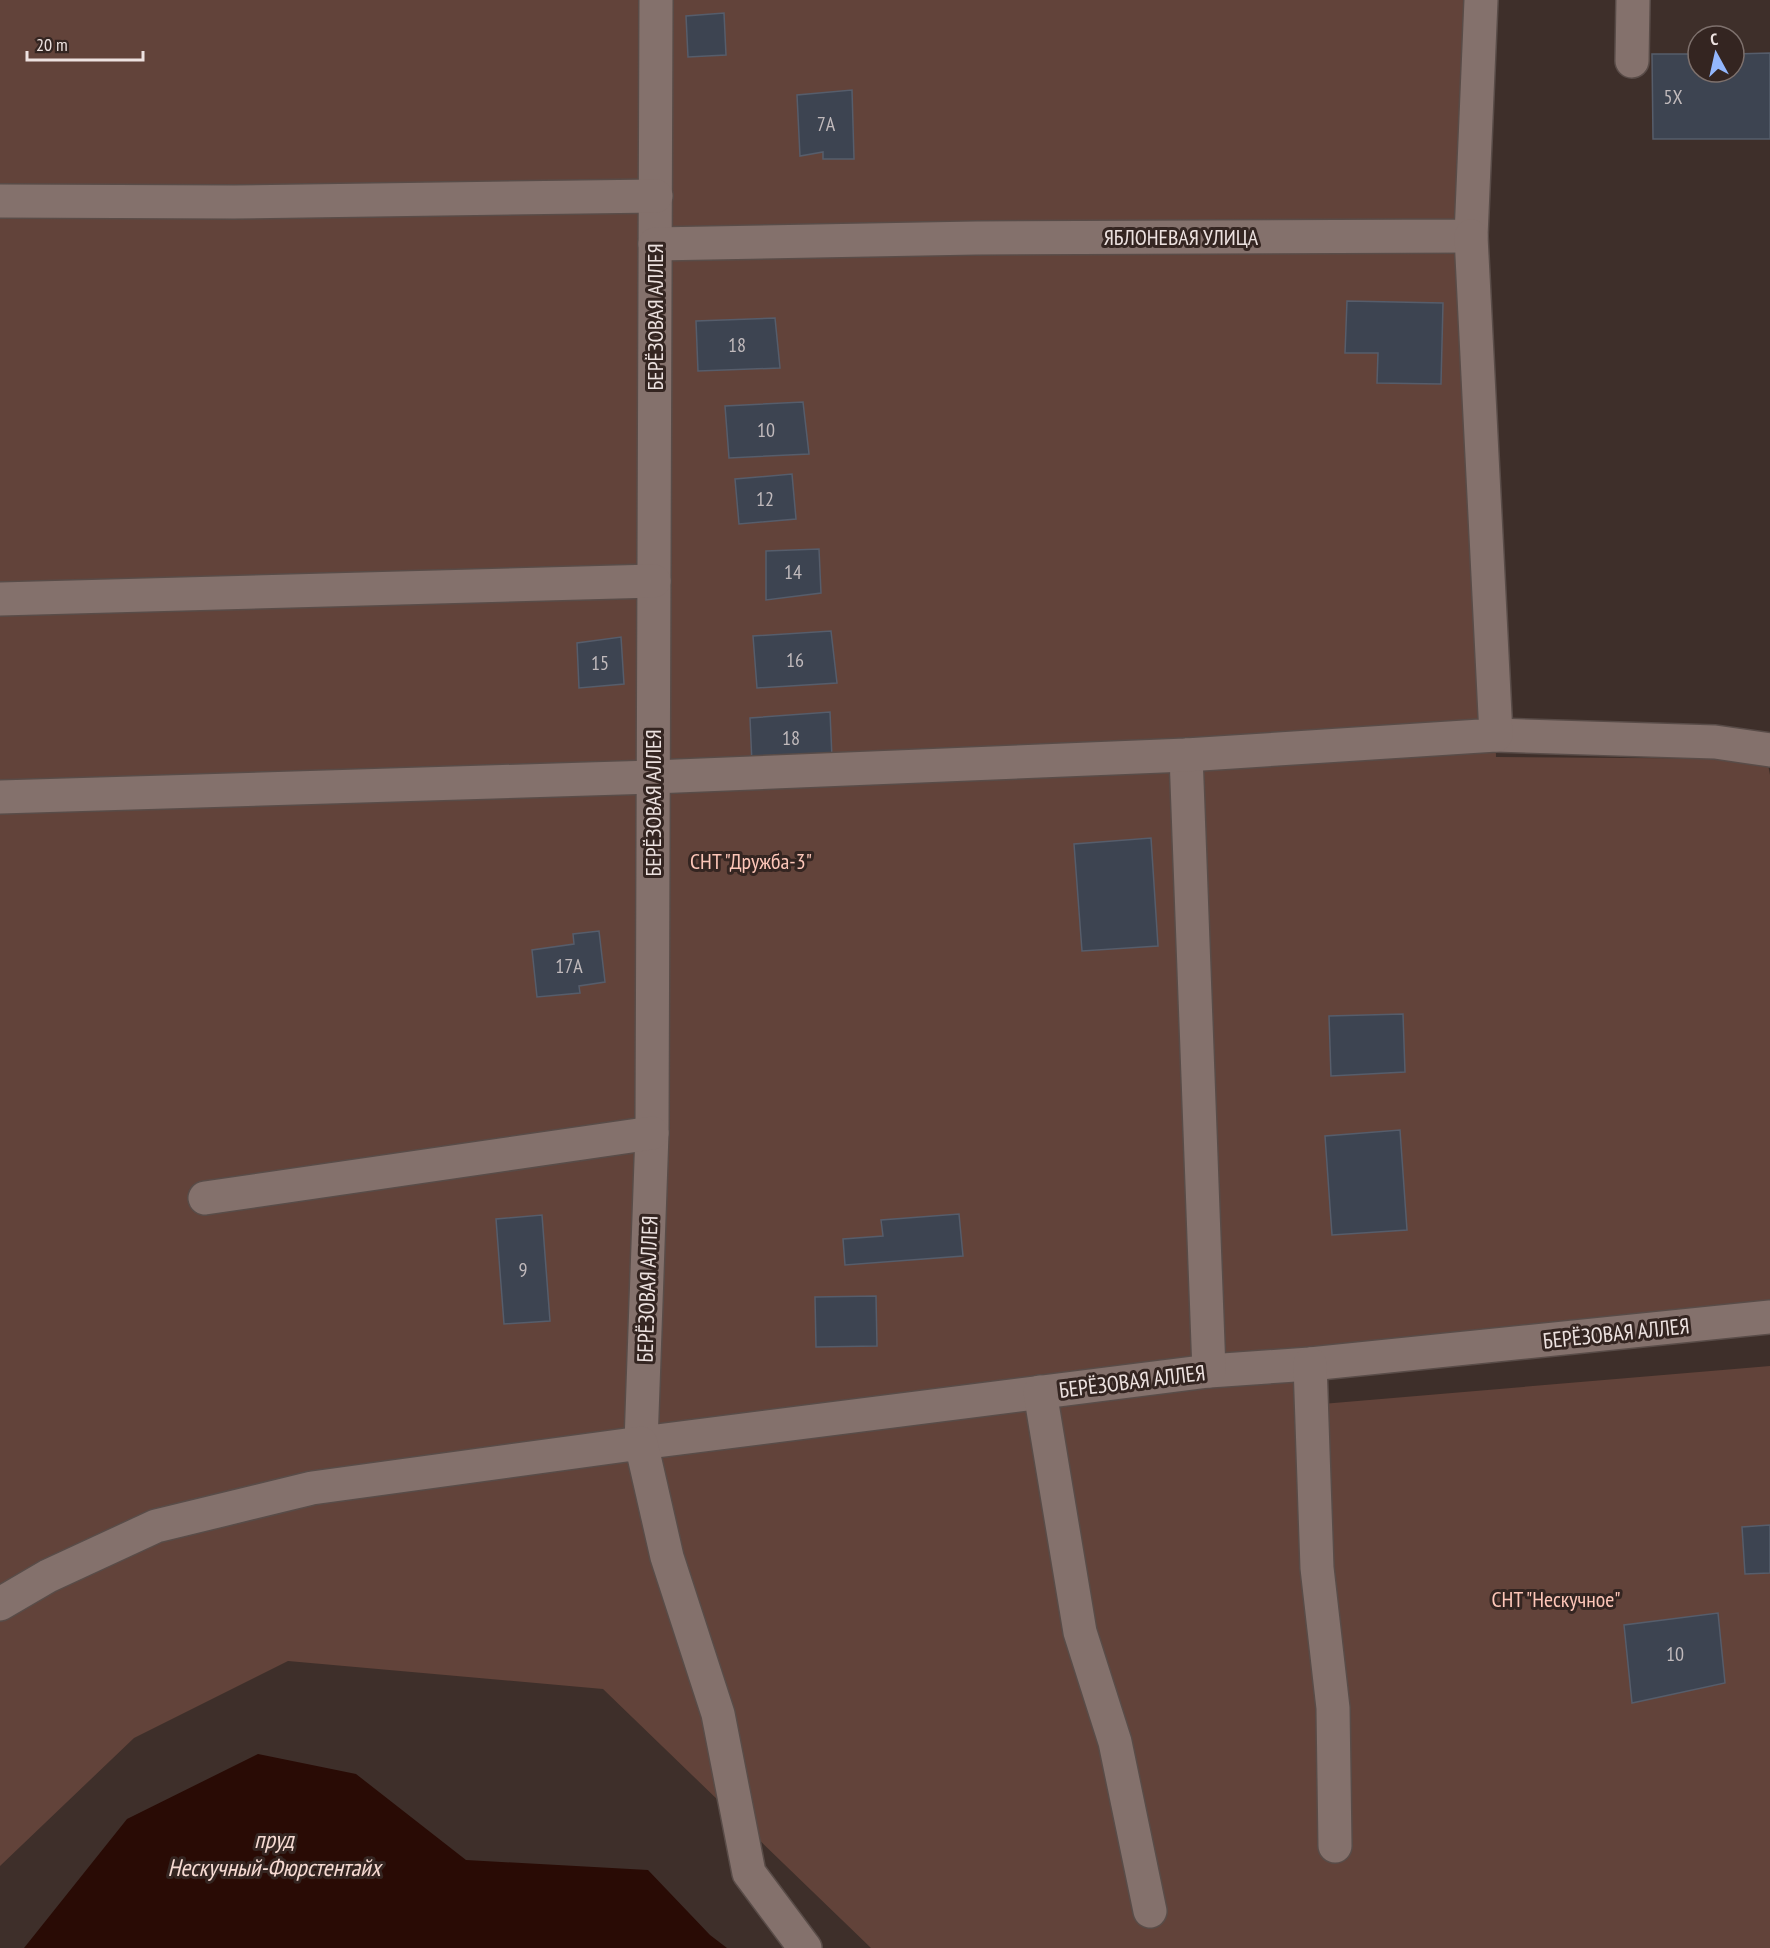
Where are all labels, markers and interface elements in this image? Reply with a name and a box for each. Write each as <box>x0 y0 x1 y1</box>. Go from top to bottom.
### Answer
scale bar <box>27 24 142 62</box>
north arrow <box>1686 24 1746 84</box>
text: С <box>1709 29 1720 50</box>
text: 20 m <box>36 33 68 56</box>
house number: 5Х <box>1664 84 1683 110</box>
house number: 7А <box>817 111 836 137</box>
street label: ЯБЛОНЕВАЯ УЛИЦА <box>1104 223 1259 251</box>
street label: БЕРЁЗОВАЯ АЛЛЕЯ <box>641 243 669 391</box>
house number: 18 <box>728 332 746 358</box>
house number: 10 <box>757 417 775 443</box>
house number: 12 <box>756 486 774 512</box>
house number: 14 <box>784 559 802 585</box>
house number: 16 <box>786 647 804 673</box>
house number: 15 <box>591 650 609 676</box>
house number: 18 <box>782 725 800 751</box>
street label: БЕРЁЗОВАЯ АЛЛЕЯ <box>639 729 667 877</box>
park label: СНТ "Дружба-3" <box>690 847 812 875</box>
house number: 17А <box>555 953 583 979</box>
street label: БЕРЁЗОВАЯ АЛЛЕЯ <box>630 1215 664 1363</box>
house number: 9 <box>519 1257 528 1283</box>
street label: БЕРЁЗОВАЯ АЛЛЕЯ <box>1541 1311 1691 1355</box>
street label: БЕРЁЗОВАЯ АЛЛЕЯ <box>1057 1358 1207 1404</box>
park label: СНТ "Нескучное" <box>1492 1585 1620 1613</box>
house number: 10 <box>1666 1641 1684 1667</box>
water label: пруд Нескучный-Фюрстентайх <box>167 1824 384 1883</box>

